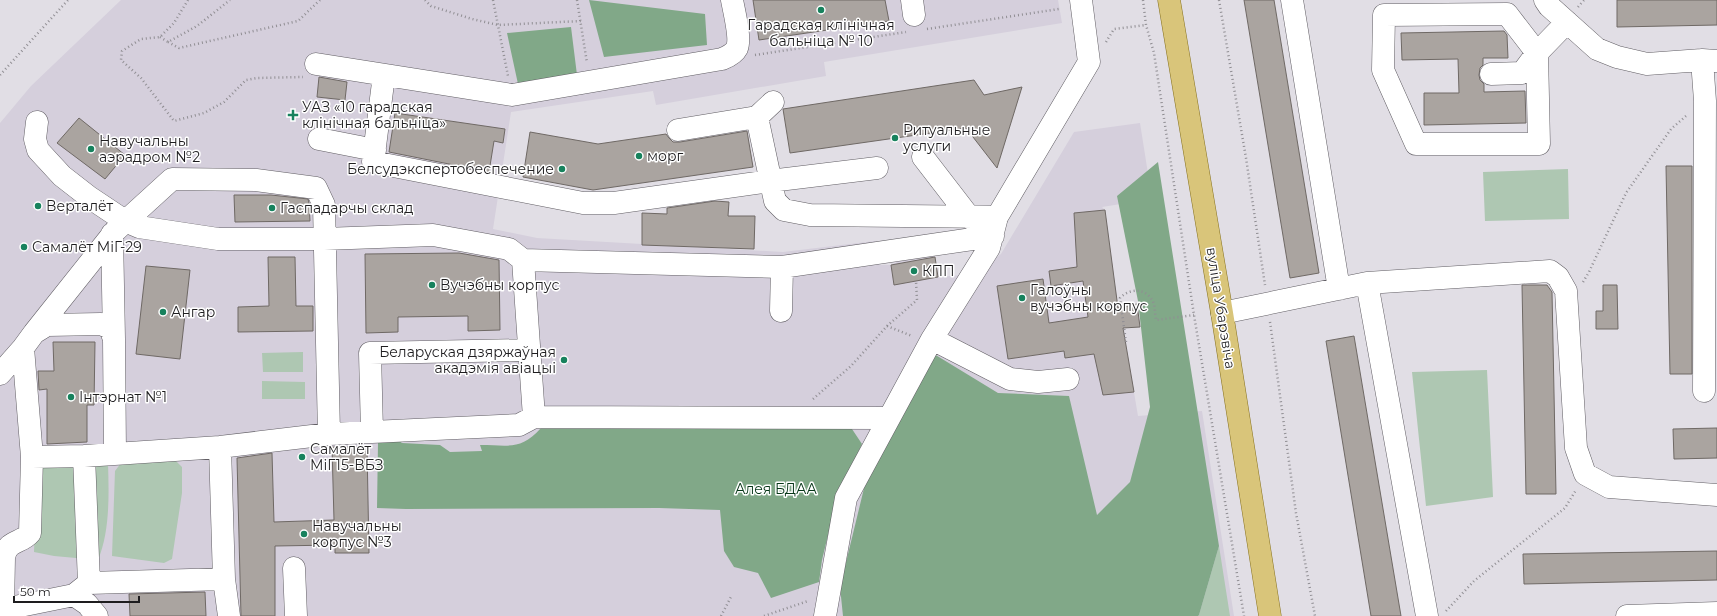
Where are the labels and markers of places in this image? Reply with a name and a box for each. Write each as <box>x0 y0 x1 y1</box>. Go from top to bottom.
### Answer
marker: Гарадская клінічная бальніца № 10 <box>816 5 826 15</box>
place label: Гарадская клінічная бальніца № 10 <box>747 16 895 50</box>
place label: УАЗ «10 гарадская клінічная бальніца» <box>302 98 446 132</box>
marker: УАЗ «10 гарадская клінічная бальніца» <box>287 109 299 121</box>
place label: Ритуальные услуги <box>902 121 990 155</box>
place label: Навучальны аэрадром №2 <box>99 132 200 166</box>
marker: Ритуальные услуги <box>890 133 900 143</box>
marker: Навучальны аэрадром №2 <box>86 144 96 154</box>
place label: морг <box>647 147 684 165</box>
marker: морг <box>634 151 644 161</box>
place label: Белсудэкспертобеспечение <box>347 160 554 178</box>
marker: Белсудэкспертобеспечение <box>557 164 567 174</box>
place label: Верталёт <box>46 197 113 215</box>
place label: Гаспадарчы склад <box>280 199 413 217</box>
marker: Верталёт <box>33 201 43 211</box>
marker: Гаспадарчы склад <box>267 203 277 213</box>
place label: Самалёт МіГ-29 <box>32 238 142 256</box>
marker: Самалёт МіГ-29 <box>19 242 29 252</box>
place label: КПП <box>922 262 955 280</box>
marker: КПП <box>909 266 919 276</box>
place label: Вучэбны корпус <box>440 276 559 294</box>
marker: Вучэбны корпус <box>427 280 437 290</box>
place label: Галоўны вучэбны корпус <box>1030 281 1147 315</box>
marker: Галоўны вучэбны корпус <box>1017 293 1027 303</box>
place label: Ангар <box>171 303 215 321</box>
marker: Ангар <box>158 307 168 317</box>
place label: Беларуская дзяржаўная акадэмія авіацыі <box>379 343 556 377</box>
marker: Беларуская дзяржаўная акадэмія авіацыі <box>559 355 569 365</box>
place label: Інтэрнат №1 <box>79 388 167 406</box>
marker: Інтэрнат №1 <box>66 392 76 402</box>
place label: Самалёт МіГ15-ВБЗ <box>310 440 384 474</box>
marker: Самалёт МіГ15-ВБЗ <box>297 452 307 462</box>
place label: Навучальны корпус №3 <box>312 517 402 551</box>
marker: Навучальны корпус №3 <box>299 529 309 539</box>

